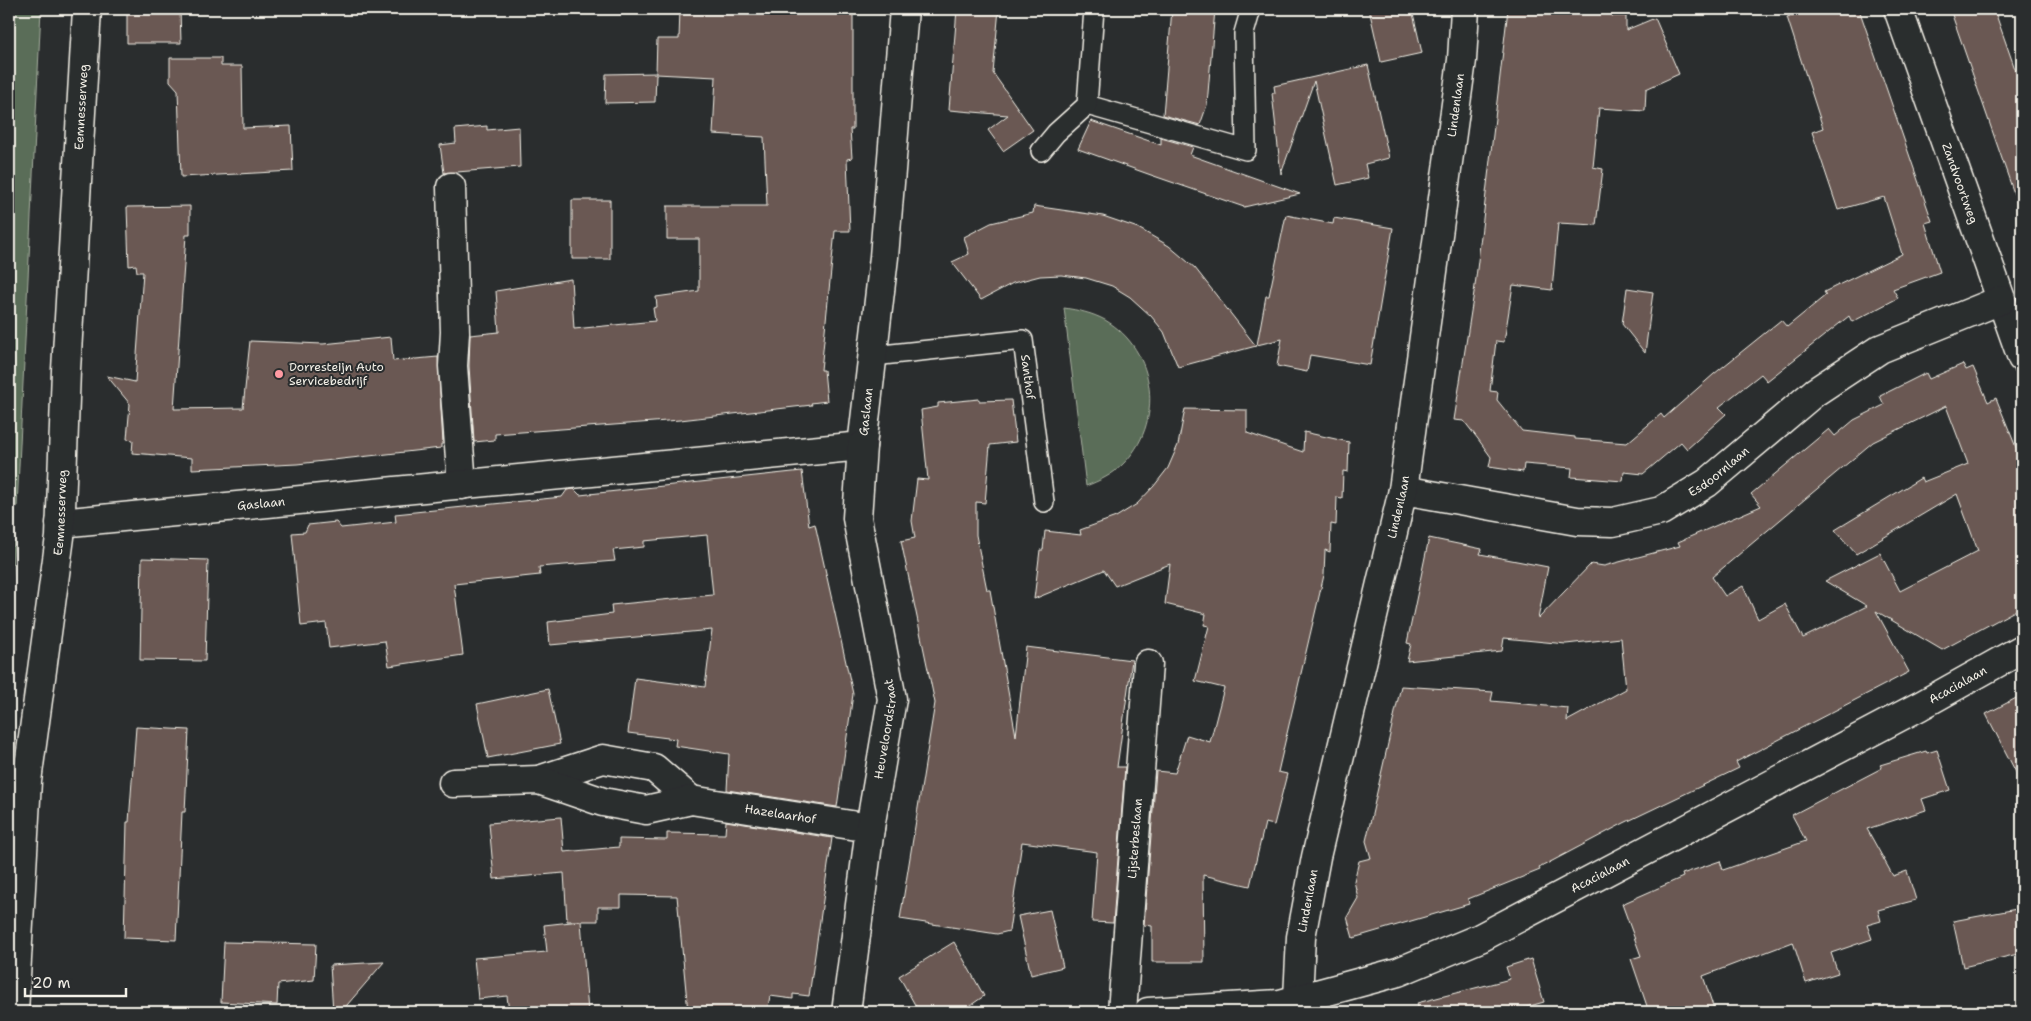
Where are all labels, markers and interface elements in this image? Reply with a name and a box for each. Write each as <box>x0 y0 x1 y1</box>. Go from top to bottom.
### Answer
street label: Eemnesserweg <box>71 64 92 151</box>
street label: Lindenlaan <box>1444 72 1468 138</box>
street label: Zandvoortweg <box>1938 141 1982 226</box>
street label: Santhof <box>1017 353 1039 401</box>
place label: Dorresteijn Auto Servicebedrijf <box>289 359 384 389</box>
marker: Dorresteijn Auto Servicebedrijf <box>273 368 285 380</box>
street label: Gaslaan <box>855 387 877 437</box>
street label: Esdoornlaan <box>1685 443 1753 501</box>
street label: Eemnesserweg <box>50 469 70 557</box>
street label: Lindenlaan <box>1384 475 1413 540</box>
street label: Gaslaan <box>236 493 286 514</box>
street label: Acacialaan <box>1926 662 1990 708</box>
street label: Heuveloordstraat <box>870 677 900 780</box>
street label: Lijsterbeslaan <box>1124 798 1146 879</box>
street label: Hazelaarhof <box>744 801 818 828</box>
street label: Acacialaan <box>1568 853 1632 897</box>
street label: Lindenlaan <box>1294 868 1322 934</box>
scale bar <box>25 966 126 998</box>
text: 20 m <box>32 973 71 993</box>

